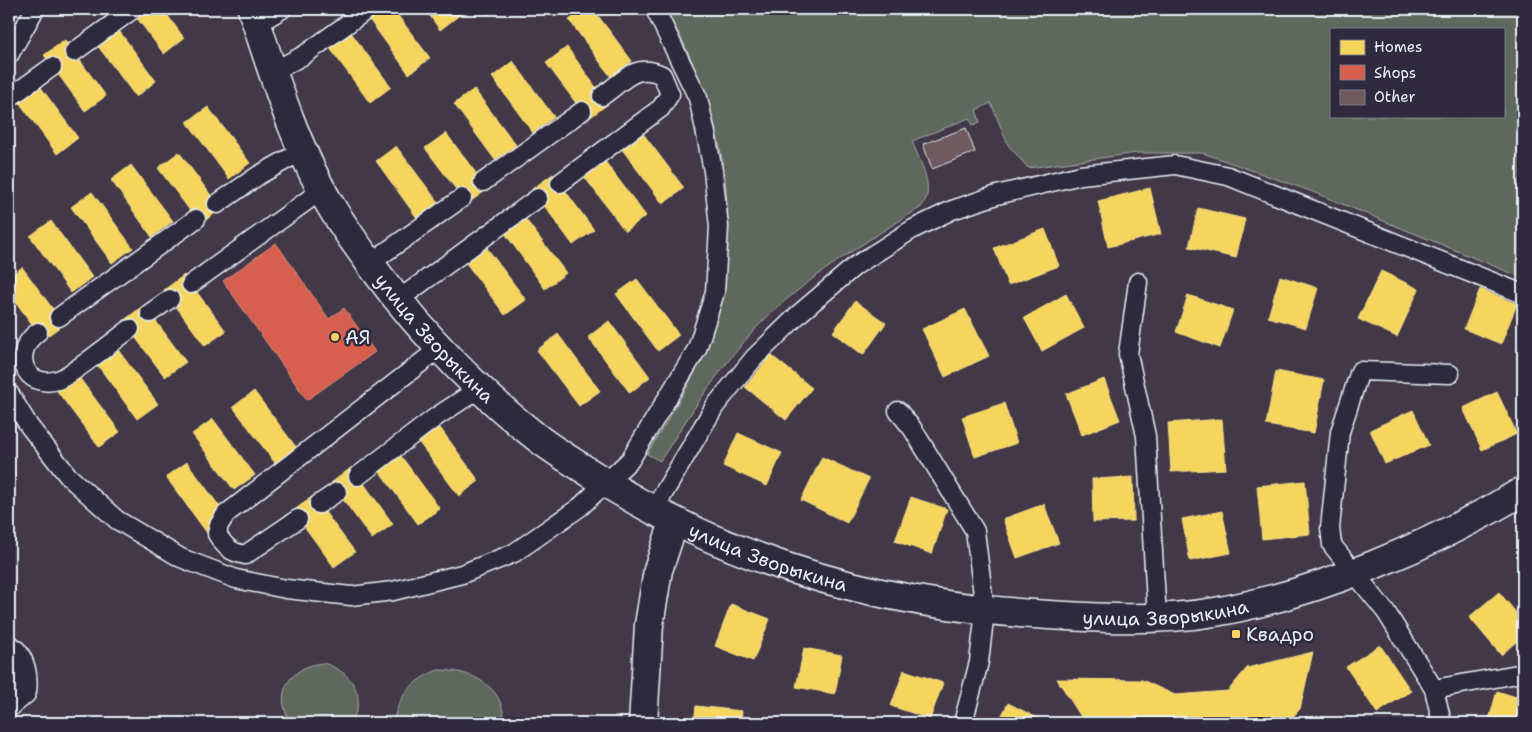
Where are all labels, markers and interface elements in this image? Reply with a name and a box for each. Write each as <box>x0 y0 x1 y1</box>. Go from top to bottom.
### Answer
legend <box>1330 28 1504 118</box>
text: Homes <box>1374 37 1422 57</box>
text: Shops <box>1374 63 1416 83</box>
text: Other <box>1374 87 1416 107</box>
street label: улица Зворыкина <box>369 268 500 408</box>
place label: АЯ <box>345 325 370 350</box>
marker: АЯ <box>329 331 341 343</box>
street label: улица Зворыкина <box>685 517 850 597</box>
street label: улица Зворыкина <box>1082 593 1251 631</box>
place label: Квадро <box>1246 622 1314 647</box>
marker: Квадро <box>1230 628 1242 640</box>

